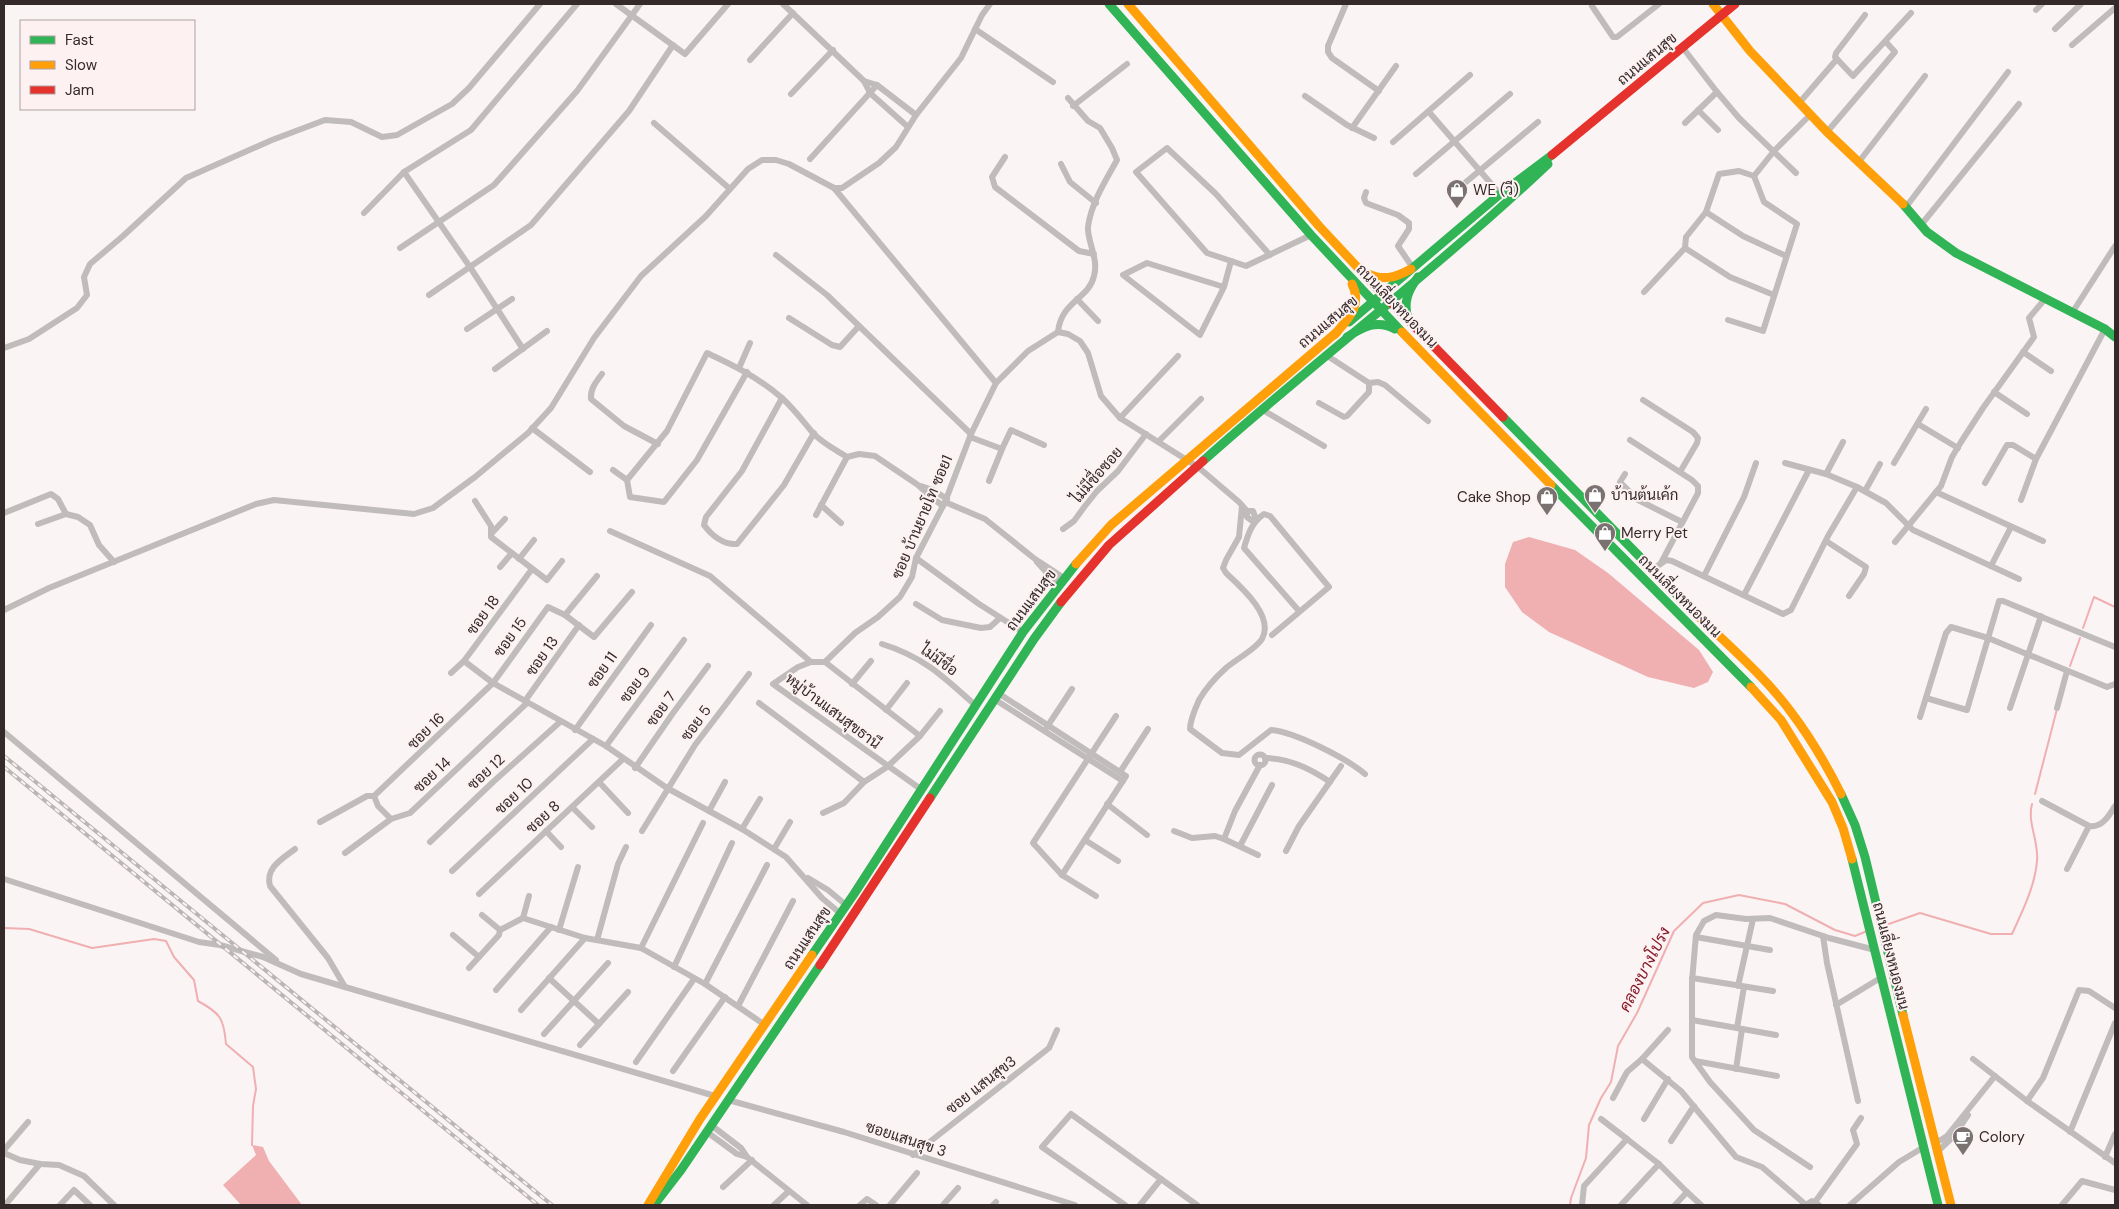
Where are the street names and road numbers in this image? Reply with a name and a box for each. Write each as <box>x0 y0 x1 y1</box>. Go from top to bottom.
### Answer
street label: ถนนแสนสุข <box>1613 28 1682 91</box>
street label: ถนนเลี่ยงหนองมน <box>1352 256 1446 353</box>
street label: ถนนแสนสุข <box>1294 291 1363 354</box>
street label: ไม่มีชื่อซอย <box>1062 439 1127 508</box>
street label: ซอย บ้านยายโท ซอย1 <box>887 452 957 582</box>
street label: ถนนเลี่ยงหนองมน <box>1634 546 1730 642</box>
street label: ถนนแสนสุข <box>1001 565 1062 636</box>
street label: ซอย 18 <box>462 591 504 639</box>
street label: ซอย 15 <box>489 613 531 661</box>
street label: ซอย 13 <box>521 632 563 680</box>
street label: ไม่มีชื่อ <box>915 635 965 680</box>
street label: ซอย 11 <box>582 648 622 692</box>
street label: ซอย 9 <box>615 663 655 707</box>
street label: หมู่บ้านแสนสุขธานี <box>781 668 885 754</box>
street label: ซอย 7 <box>642 687 680 731</box>
street label: ซอย 5 <box>676 701 716 745</box>
street label: ซอย 16 <box>403 708 449 754</box>
street label: ซอย 12 <box>463 750 509 794</box>
street label: ซอย 14 <box>409 753 455 797</box>
street label: ซอย 10 <box>491 773 537 819</box>
street label: ซอย 8 <box>522 796 564 838</box>
street label: ถนนเลี่ยงหนองมน <box>1868 899 1919 1012</box>
street label: ถนนแสนสุข <box>778 902 836 974</box>
street label: ซอย แสนสุข3 <box>942 1051 1021 1120</box>
street label: ซอยแสนสุข 3 <box>863 1117 949 1162</box>

